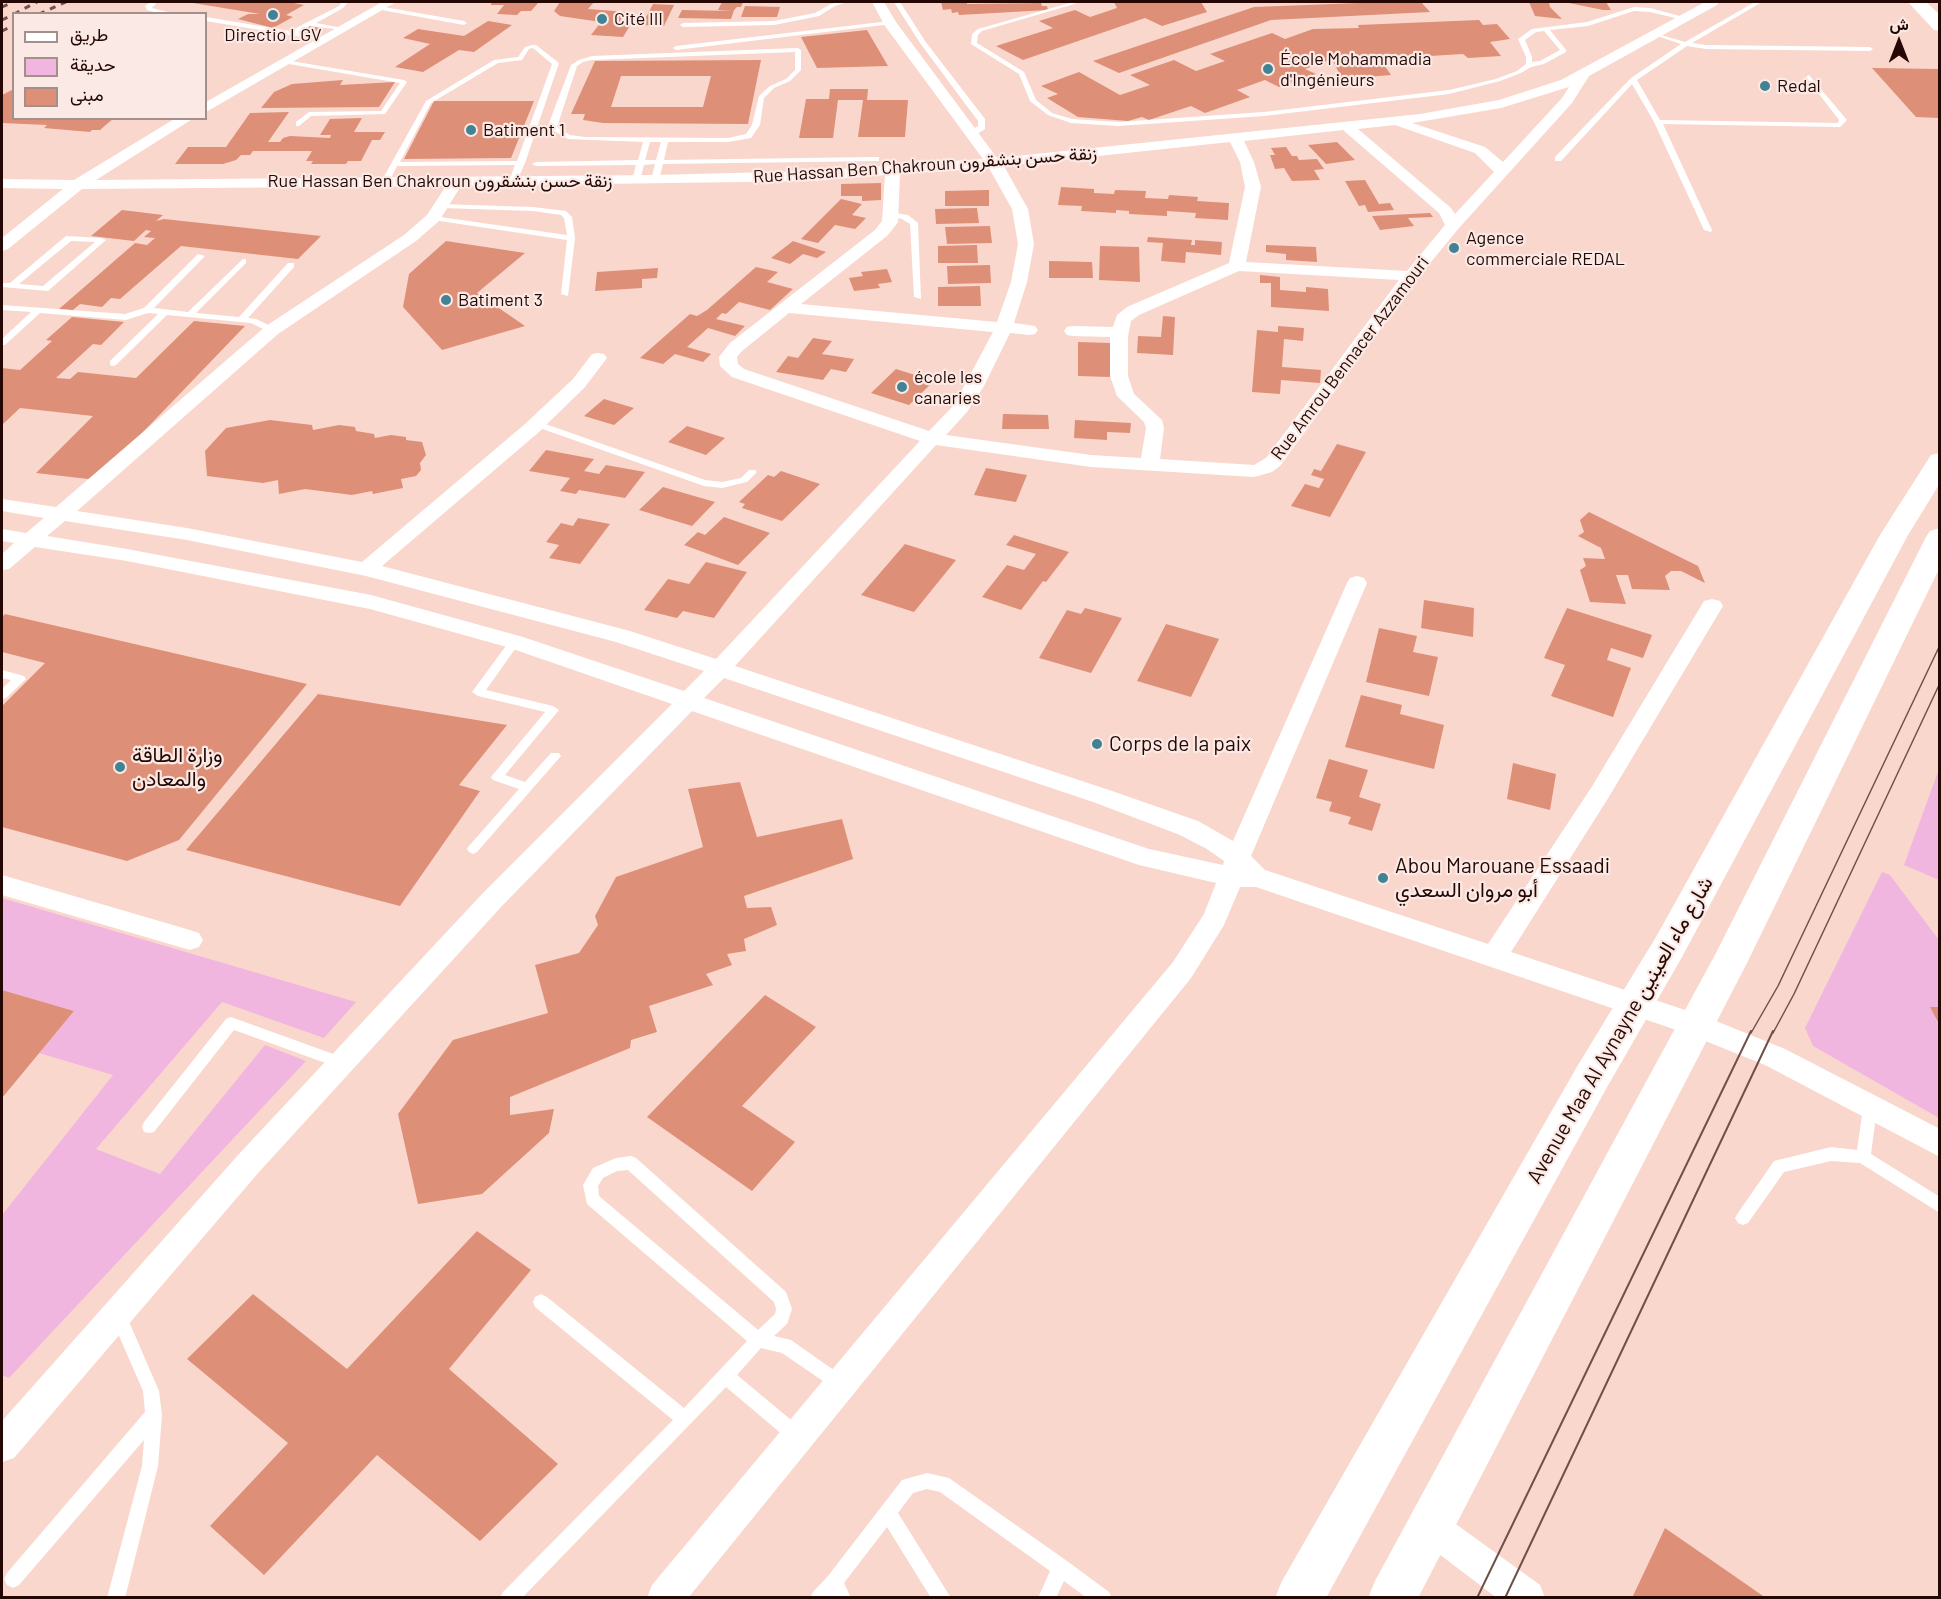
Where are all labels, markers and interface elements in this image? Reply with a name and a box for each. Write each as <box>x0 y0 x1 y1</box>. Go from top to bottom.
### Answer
marker: Directio LGV <box>266 8 280 22</box>
place label: Cité III <box>614 8 663 30</box>
legend <box>12 12 207 120</box>
marker: Cité III <box>595 12 609 26</box>
north arrow <box>1869 12 1929 72</box>
text: ش <box>1889 14 1909 33</box>
text: طريق <box>70 23 108 45</box>
place label: Directio LGV <box>224 24 322 46</box>
place label: École Mohammadia d'Ingénieurs <box>1280 48 1432 90</box>
text: حديقة <box>70 53 116 75</box>
marker: École Mohammadia d'Ingénieurs <box>1261 62 1275 76</box>
place label: Redal <box>1777 75 1821 97</box>
marker: Redal <box>1758 79 1772 93</box>
text: مبنى <box>70 83 104 105</box>
place label: Batiment 1 <box>483 119 565 141</box>
marker: Batiment 1 <box>464 123 478 137</box>
street label: Rue Hassan Ben Chakroun زنقة حسن بنشقرون <box>752 142 1098 188</box>
street label: Rue Hassan Ben Chakroun زنقة حسن بنشقرون <box>268 170 612 192</box>
place label: Agence commerciale REDAL <box>1466 227 1625 270</box>
marker: Agence commerciale REDAL <box>1447 241 1461 255</box>
street label: Rue Amrou Bennacer Azzamouri <box>1266 252 1434 464</box>
place label: Batiment 3 <box>458 289 543 311</box>
marker: Batiment 3 <box>439 293 453 307</box>
place label: école les canaries <box>914 366 982 409</box>
marker: école les canaries <box>895 380 909 394</box>
place label: Corps de la paix <box>1109 731 1251 757</box>
marker: Corps de la paix <box>1090 737 1104 751</box>
place label: وزارة الطاقة والمعادن <box>132 742 223 792</box>
marker: وزارة الطاقة والمعادن <box>113 760 127 774</box>
place label: Abou Marouane Essaadi أبو مروان السعدي <box>1395 853 1610 903</box>
marker: Abou Marouane Essaadi أبو مروان السعدي <box>1376 871 1390 885</box>
street label: Avenue Maa Al Aynayne شارع ماء العينين <box>1522 872 1718 1188</box>

